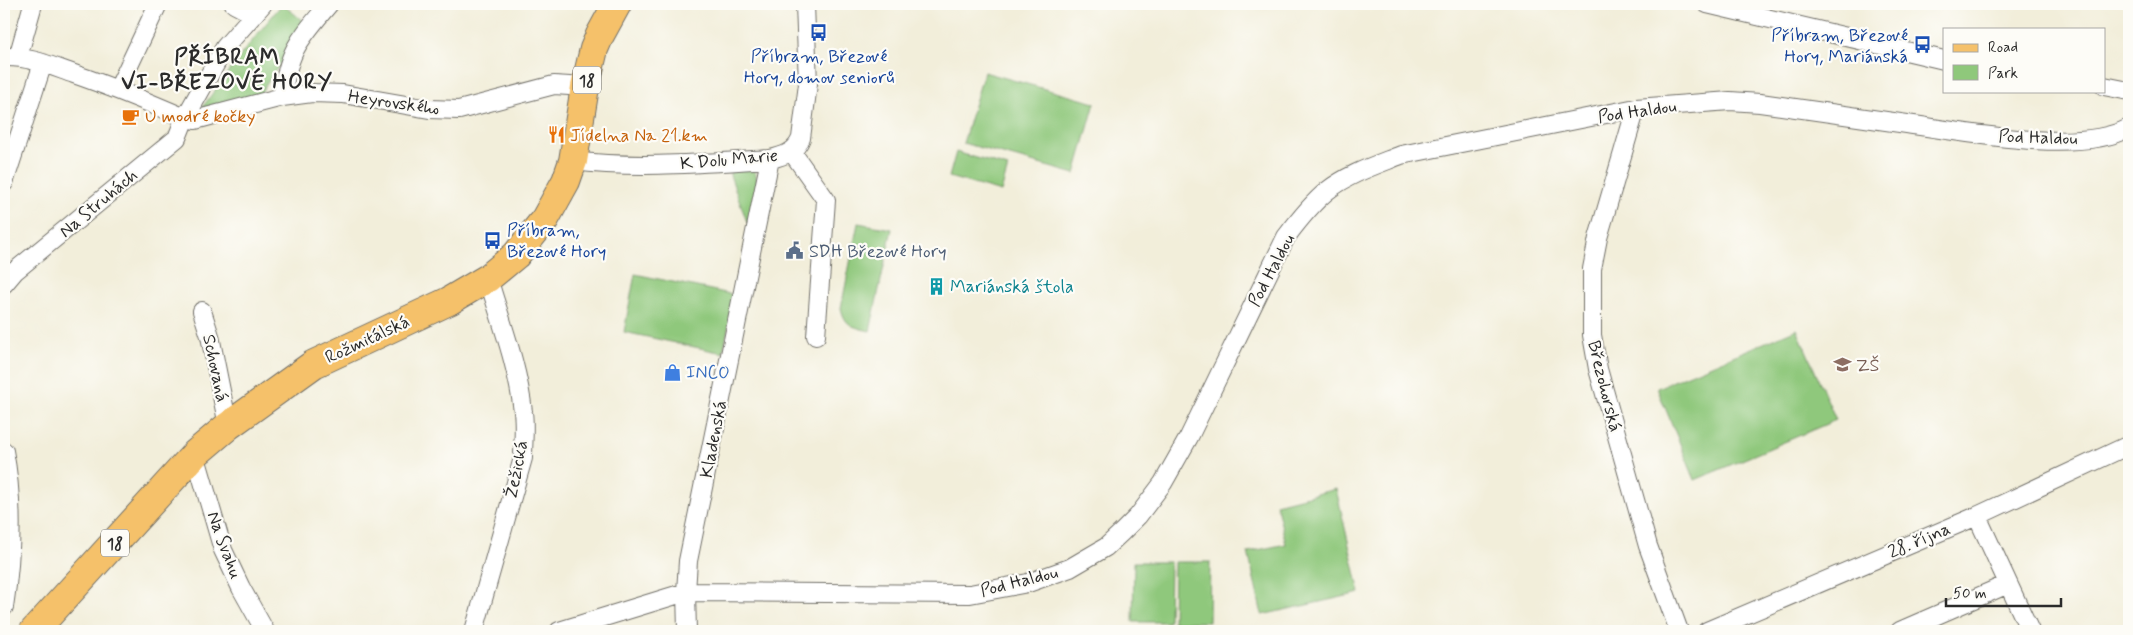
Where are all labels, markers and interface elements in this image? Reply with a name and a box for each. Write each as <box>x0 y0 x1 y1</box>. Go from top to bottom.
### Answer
bus stop icon: Příbram, Březové Hory, domov seniorů <box>809 23 829 43</box>
place label: Příbram, Březové Hory, Mariánská <box>1771 24 1908 69</box>
legend <box>1943 28 2106 92</box>
bus stop icon: Příbram, Březové Hory, Mariánská <box>1912 35 1932 55</box>
text: Road <box>1988 38 2018 58</box>
district label: PŘÍBRAM VI-BŘEZOVÉ HORY <box>121 43 333 97</box>
place label: Příbram, Březové Hory, domov seniorů <box>744 45 894 90</box>
text: Park <box>1988 64 2018 84</box>
road number: 18 <box>573 66 601 94</box>
street label: Heyrovského <box>347 85 441 121</box>
street label: Pod Haldou <box>1596 95 1678 129</box>
place label: U modré kočky <box>145 105 255 129</box>
cafe icon: U modré kočky <box>121 106 141 126</box>
place label: Jídelna Na 21.km <box>570 124 708 148</box>
restaurant icon: Jídelna Na 21.km <box>546 125 566 145</box>
street label: Pod Haldou <box>1998 125 2078 151</box>
street label: K Dolu Marie <box>679 144 779 176</box>
street label: Na Struhách <box>54 164 143 244</box>
place label: Příbram, Březové Hory <box>507 219 606 264</box>
bus stop icon: Příbram, Březové Hory <box>483 230 503 250</box>
street label: Pod Haldou <box>1243 230 1301 311</box>
place label: SDH Březové Hory <box>809 240 947 264</box>
public building icon: SDH Březové Hory <box>785 241 805 261</box>
place label: Mariánská štola <box>950 275 1074 299</box>
building icon: Mariánská štola <box>926 276 946 296</box>
street label: Rožmitálská <box>321 310 414 370</box>
street label: Schovaná <box>196 332 234 404</box>
street label: Březohorská <box>1581 338 1627 434</box>
place label: ZŠ <box>1856 354 1880 378</box>
school or university icon: ZŠ <box>1832 355 1852 375</box>
place label: INCO <box>686 361 730 385</box>
shop icon: INCO <box>662 362 682 382</box>
street label: Kladenská <box>695 398 733 480</box>
street label: Žežická <box>500 438 534 500</box>
street label: Na Svahu <box>201 508 247 583</box>
street label: 28. října <box>1884 517 1954 565</box>
road number: 18 <box>101 530 129 556</box>
street label: Pod Haldou <box>978 561 1061 603</box>
scale bar <box>1946 575 2060 607</box>
text: 50 m <box>1953 584 1987 604</box>

